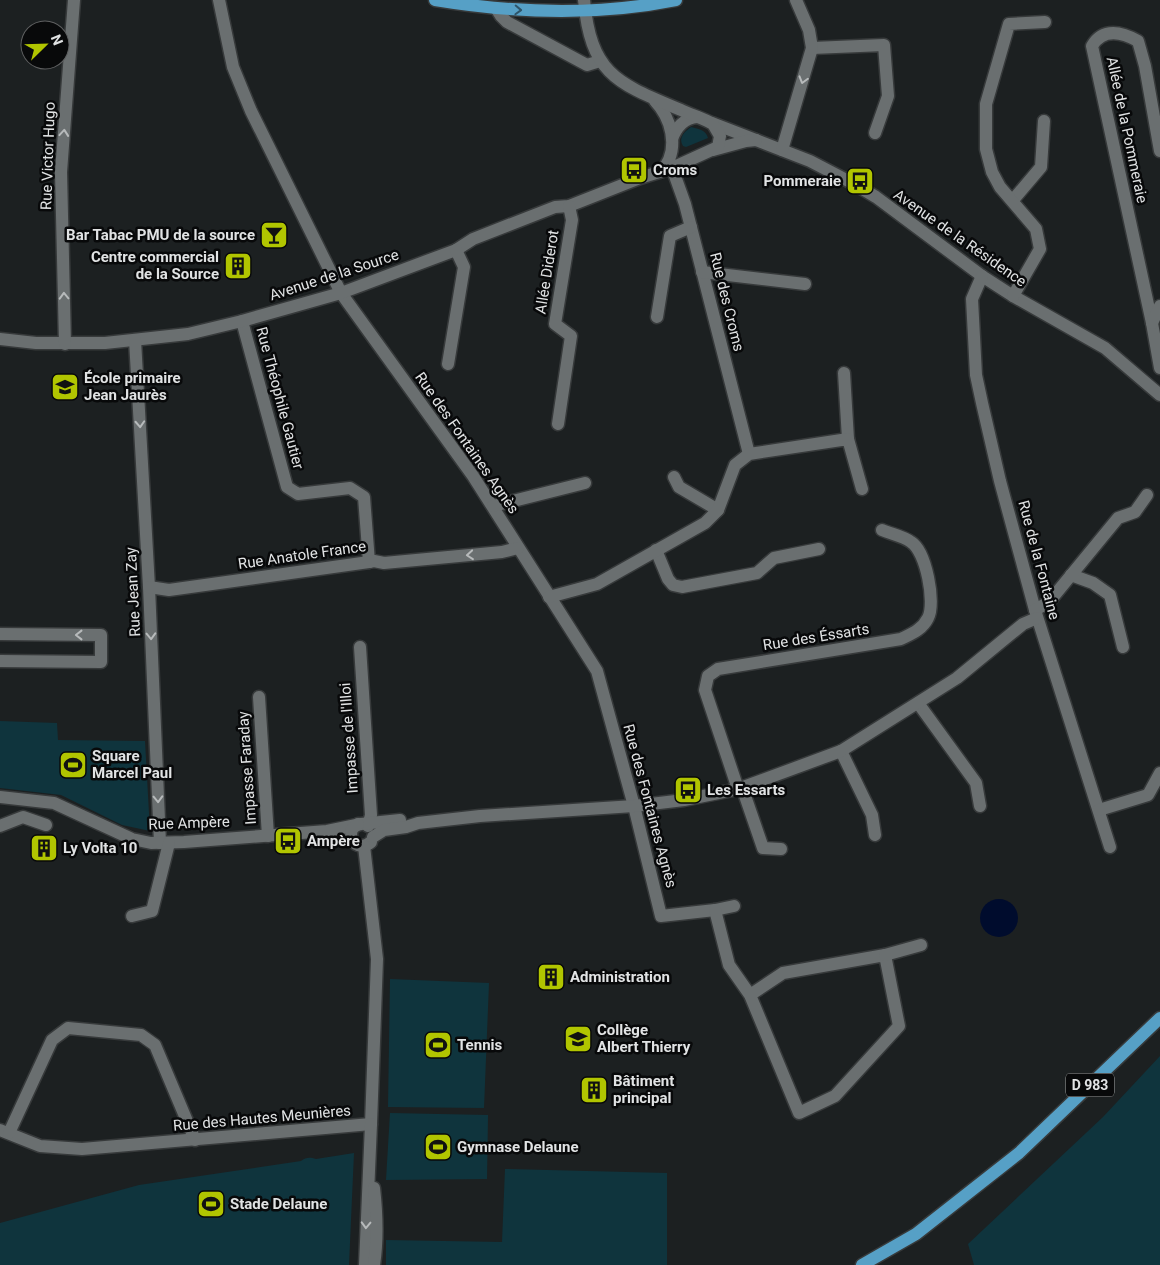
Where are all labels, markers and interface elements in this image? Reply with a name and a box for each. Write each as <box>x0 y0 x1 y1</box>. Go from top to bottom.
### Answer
one-way arrow <box>515 4 523 15</box>
north arrow <box>20 20 70 70</box>
text: N <box>48 32 66 48</box>
street label: Allée de la Pommeraie <box>1103 55 1151 205</box>
one-way arrow <box>798 75 808 83</box>
street label: Rue Victor Hugo <box>37 102 59 210</box>
one-way arrow <box>58 129 69 137</box>
bus stop icon: Croms <box>619 155 649 185</box>
place label: Croms <box>653 161 698 179</box>
bus stop icon: Pommeraie <box>845 166 875 196</box>
place label: Pommeraie <box>764 172 841 190</box>
street label: Avenue de la Résidence <box>890 185 1030 291</box>
bar icon: Bar Tabac PMU de la source <box>259 220 289 250</box>
place label: Bar Tabac PMU de la source <box>66 226 255 244</box>
street label: Allée Diderot <box>531 229 563 315</box>
street label: Avenue de la Source <box>267 246 401 304</box>
place label: Centre commercial de la Source <box>91 248 219 283</box>
building icon: Centre commercial de la Source <box>223 251 253 281</box>
street label: Rue des Croms <box>706 251 748 353</box>
one-way arrow <box>59 291 69 299</box>
street label: Rue Théophile Gautier <box>252 325 308 471</box>
place label: École primaire Jean Jaurès <box>84 369 181 404</box>
street label: Rue des Fontaines Agnès <box>411 369 523 517</box>
school or university icon: École primaire Jean Jaurès <box>50 372 80 402</box>
one-way arrow <box>135 420 146 428</box>
street label: Rue de la Fontaine <box>1014 498 1064 622</box>
street label: Rue Anatole France <box>237 537 367 573</box>
street label: Rue Jean Zay <box>122 547 144 637</box>
one-way arrow <box>465 549 473 560</box>
street label: Rue des Éssarts <box>762 620 870 654</box>
one-way arrow <box>75 630 82 640</box>
one-way arrow <box>146 632 157 640</box>
street label: Impasse de l'Illoi <box>336 682 362 794</box>
street label: Impasse Faraday <box>234 711 260 825</box>
street label: Rue des Fontaines Agnès <box>619 722 681 890</box>
place label: Square Marcel Paul <box>92 747 172 782</box>
sports icon: Square Marcel Paul <box>58 750 88 780</box>
bus stop icon: Les Essarts <box>673 775 703 805</box>
place label: Les Essarts <box>707 781 785 799</box>
one-way arrow <box>152 795 163 803</box>
street label: Rue Ampère <box>148 813 230 833</box>
bus stop icon: Ampère <box>273 826 303 856</box>
place label: Ampère <box>307 832 360 850</box>
building icon: Ly Volta 10 <box>29 833 59 863</box>
place label: Ly Volta 10 <box>63 839 137 857</box>
building icon: Administration <box>536 962 566 992</box>
place label: Administration <box>570 968 670 986</box>
place label: Collège Albert Thierry <box>597 1021 691 1056</box>
school or university icon: Collège Albert Thierry <box>563 1024 593 1054</box>
sports icon: Tennis <box>423 1030 453 1060</box>
place label: Tennis <box>457 1036 503 1054</box>
place label: Bâtiment principal <box>613 1072 674 1107</box>
road number: D 983 <box>1066 1074 1114 1096</box>
building icon: Bâtiment principal <box>579 1075 609 1105</box>
street label: Rue des Hautes Meunières <box>172 1101 352 1135</box>
sports icon: Gymnase Delaune <box>423 1132 453 1162</box>
place label: Gymnase Delaune <box>457 1138 579 1156</box>
sports icon: Stade Delaune <box>196 1189 226 1219</box>
place label: Stade Delaune <box>230 1195 327 1213</box>
one-way arrow <box>361 1221 372 1229</box>

